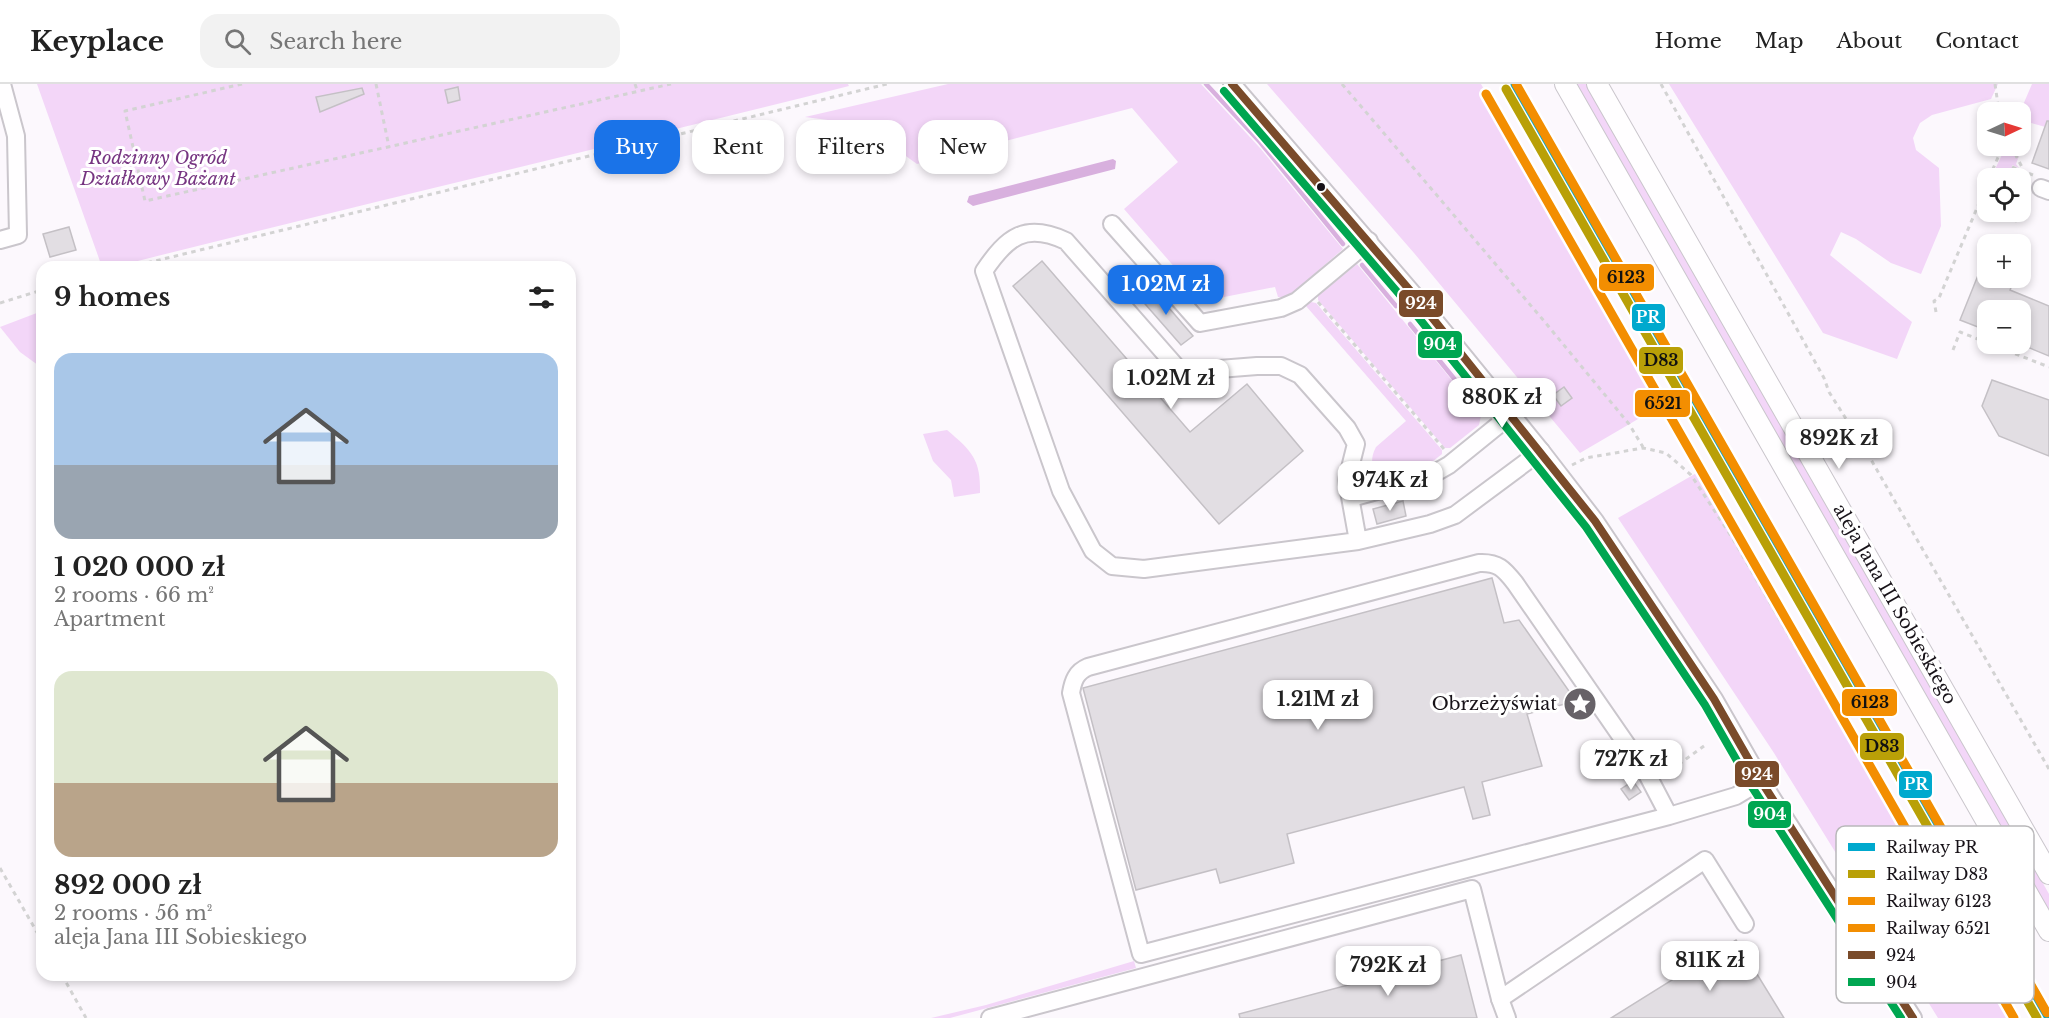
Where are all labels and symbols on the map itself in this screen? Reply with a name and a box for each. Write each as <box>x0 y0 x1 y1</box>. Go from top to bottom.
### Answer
north arrow <box>1977 102 2031 156</box>
park label: Rodzinny Ogród Działkowy Bażant <box>79 147 236 190</box>
unlabelled marker <box>1315 181 1327 193</box>
line badge: 6123 <box>1598 263 1655 292</box>
pin: 1.02M zł <box>1104 265 1228 316</box>
text: 6123 <box>1607 267 1645 287</box>
line badge: 924 <box>1398 289 1444 318</box>
text: 924 <box>1405 293 1437 313</box>
line badge: PR <box>1631 303 1666 332</box>
text: PR <box>1636 307 1661 327</box>
line badge: 904 <box>1417 330 1463 359</box>
text: 904 <box>1423 334 1457 354</box>
line badge: D83 <box>1638 346 1684 375</box>
text: D83 <box>1643 350 1679 370</box>
pin: 1.02M zł <box>1109 359 1233 410</box>
pin: 880K zł <box>1447 378 1557 429</box>
line badge: 6521 <box>1634 389 1691 418</box>
text: 6521 <box>1644 393 1682 413</box>
pin: 892K zł <box>1784 419 1894 470</box>
pin: 974K zł <box>1335 461 1445 512</box>
street label: aleja Jana III Sobieskiego <box>1829 500 1961 708</box>
pin: 1.21M zł <box>1256 680 1380 731</box>
place icon: Obrzeżyświat <box>1562 686 1598 722</box>
line badge: 6123 <box>1841 688 1898 717</box>
text: 6123 <box>1851 692 1889 712</box>
place label: Obrzeżyświat <box>1432 693 1557 715</box>
line badge: D83 <box>1859 732 1905 761</box>
text: D83 <box>1864 736 1900 756</box>
pin: 727K zł <box>1576 740 1686 791</box>
line badge: 924 <box>1734 760 1780 788</box>
text: 924 <box>1741 764 1773 784</box>
line badge: PR <box>1898 770 1933 799</box>
text: PR <box>1904 774 1929 794</box>
line badge: 904 <box>1747 800 1792 829</box>
text: 904 <box>1753 804 1787 824</box>
legend <box>1836 826 2034 1003</box>
text: Railway PR <box>1886 837 1979 857</box>
text: Railway D83 <box>1886 864 1988 884</box>
text: Railway 6123 <box>1886 891 1992 911</box>
text: Railway 6521 <box>1886 918 1991 938</box>
pin: 811K zł <box>1655 941 1765 992</box>
text: 924 <box>1886 945 1916 965</box>
pin: 792K zł <box>1333 946 1443 997</box>
text: 904 <box>1886 972 1917 992</box>

